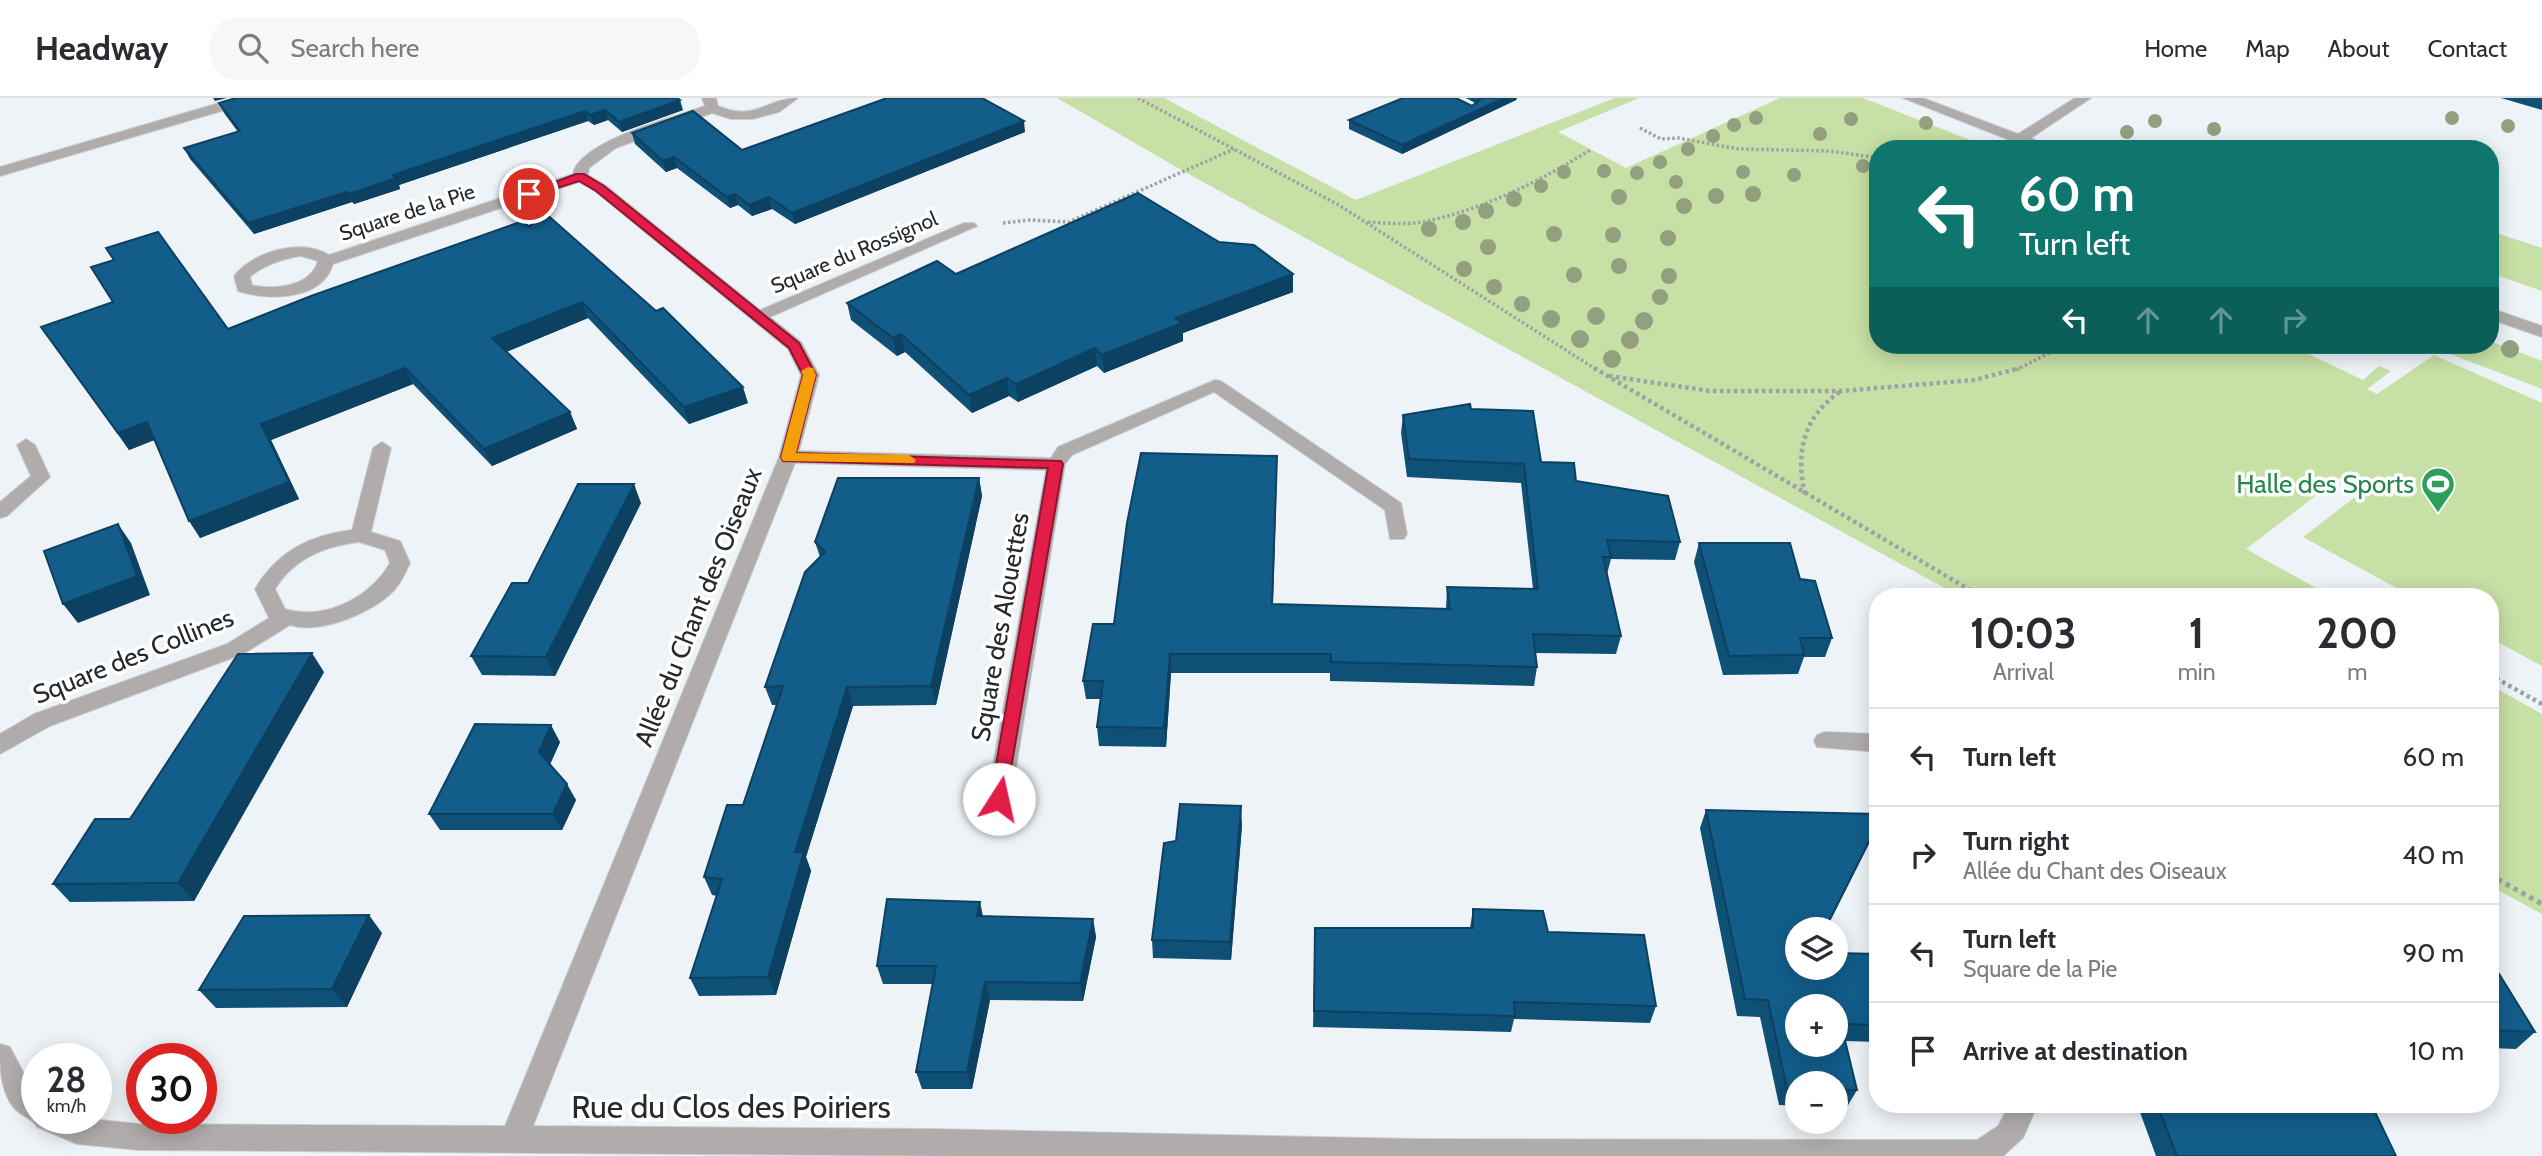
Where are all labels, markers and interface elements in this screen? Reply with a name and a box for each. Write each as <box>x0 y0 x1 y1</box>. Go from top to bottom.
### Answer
search box <box>210 17 700 80</box>
text: Headway <box>35 28 168 68</box>
icon: search <box>234 29 272 67</box>
text: Search here <box>290 32 419 64</box>
text: Home <box>2144 34 2207 63</box>
text: Map <box>2245 34 2290 63</box>
text: About <box>2328 34 2390 63</box>
text: Contact <box>2428 34 2507 63</box>
pin <box>499 164 559 224</box>
text: 60 m <box>2019 164 2135 223</box>
icon: left <box>1904 168 1995 259</box>
icon: arrive <box>510 175 548 213</box>
street label: Square de la Pie <box>336 178 478 246</box>
street label: Square du Rossignol <box>767 206 941 298</box>
text: Turn left <box>2019 224 2130 263</box>
icon: left <box>2056 301 2094 339</box>
icon: ahead <box>2129 301 2167 339</box>
icon: ahead <box>2202 301 2240 339</box>
icon: right <box>2275 301 2313 339</box>
street label: Allée du Chant des Oiseaux <box>627 462 769 751</box>
sports icon: Halle des Sports <box>2419 465 2457 514</box>
place label: Halle des Sports <box>2236 468 2414 500</box>
street label: Square des Alouettes <box>964 510 1036 744</box>
street label: Square des Collines <box>28 601 238 711</box>
text: 10:03 <box>1970 607 2077 659</box>
text: 1 <box>2189 607 2204 659</box>
text: 200 <box>2316 607 2398 659</box>
text: Arrival <box>1993 658 2054 686</box>
text: min <box>2178 658 2216 686</box>
text: m <box>2347 658 2367 686</box>
icon: left <box>1904 738 1942 776</box>
text: Turn left <box>1963 741 2056 773</box>
text: 60 m <box>2402 741 2464 773</box>
position arrow <box>962 762 1036 836</box>
text: Turn right <box>1963 825 2069 857</box>
icon: right <box>1904 836 1942 874</box>
text: 40 m <box>2402 839 2464 871</box>
text: Allée du Chant des Oiseaux <box>1963 857 2227 885</box>
map controls <box>1785 917 1848 1134</box>
button: layers <box>1785 917 1848 980</box>
text: Turn left <box>1963 923 2056 955</box>
icon: left <box>1904 934 1942 972</box>
text: 90 m <box>2402 937 2464 969</box>
text: Square de la Pie <box>1963 955 2117 983</box>
button: + <box>1785 994 1848 1057</box>
icon: arrive <box>1904 1032 1942 1070</box>
text: Arrive at destination <box>1963 1035 2188 1067</box>
text: 10 m <box>2409 1035 2464 1067</box>
speed limit sign: 30 <box>126 1043 217 1134</box>
text: 28 <box>47 1058 86 1101</box>
button: − <box>1785 1071 1848 1134</box>
street label: Rue du Clos des Poiriers <box>571 1087 891 1126</box>
text: km/h <box>47 1095 86 1117</box>

